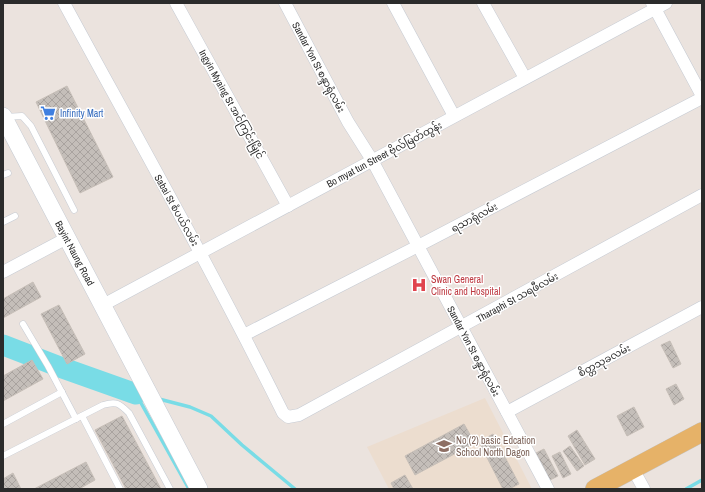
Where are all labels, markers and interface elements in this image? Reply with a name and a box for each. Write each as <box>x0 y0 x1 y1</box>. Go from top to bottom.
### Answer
street label: Sandar Yon St စန္ဒာရုံလမ်း <box>287 19 349 116</box>
street label: Ingyin Myaing St အင်ကြင်းမြိုင် <box>194 47 268 162</box>
supermarket icon: Infinity Mart <box>39 104 57 122</box>
place label: Infinity Mart <box>60 107 104 120</box>
street label: Bo myat tun Street ဗိုလ်မြတ်ထွန်း <box>324 118 445 192</box>
street label: Sabai St စံပယ်လမ်း <box>151 172 203 248</box>
street label: ရသာရုံလမ်း <box>448 199 501 237</box>
street label: Bayint Naung Road <box>52 219 97 288</box>
street label: Tharaphi St သရဖီလမ်း <box>474 269 561 327</box>
place label: Swan General Clinic and Hospital <box>431 273 500 298</box>
hospital icon: Swan General Clinic and Hospital <box>410 276 428 294</box>
street label: Sandar Yon St စန္ဒာရုံလမ်း <box>442 303 504 400</box>
street label: စိတ္တသုခလမ်း <box>575 340 634 381</box>
place label: No (2) basic Edcation School North Dagon <box>456 434 535 459</box>
school or university icon: No (2) basic Edcation School North Dagon <box>435 437 453 455</box>

